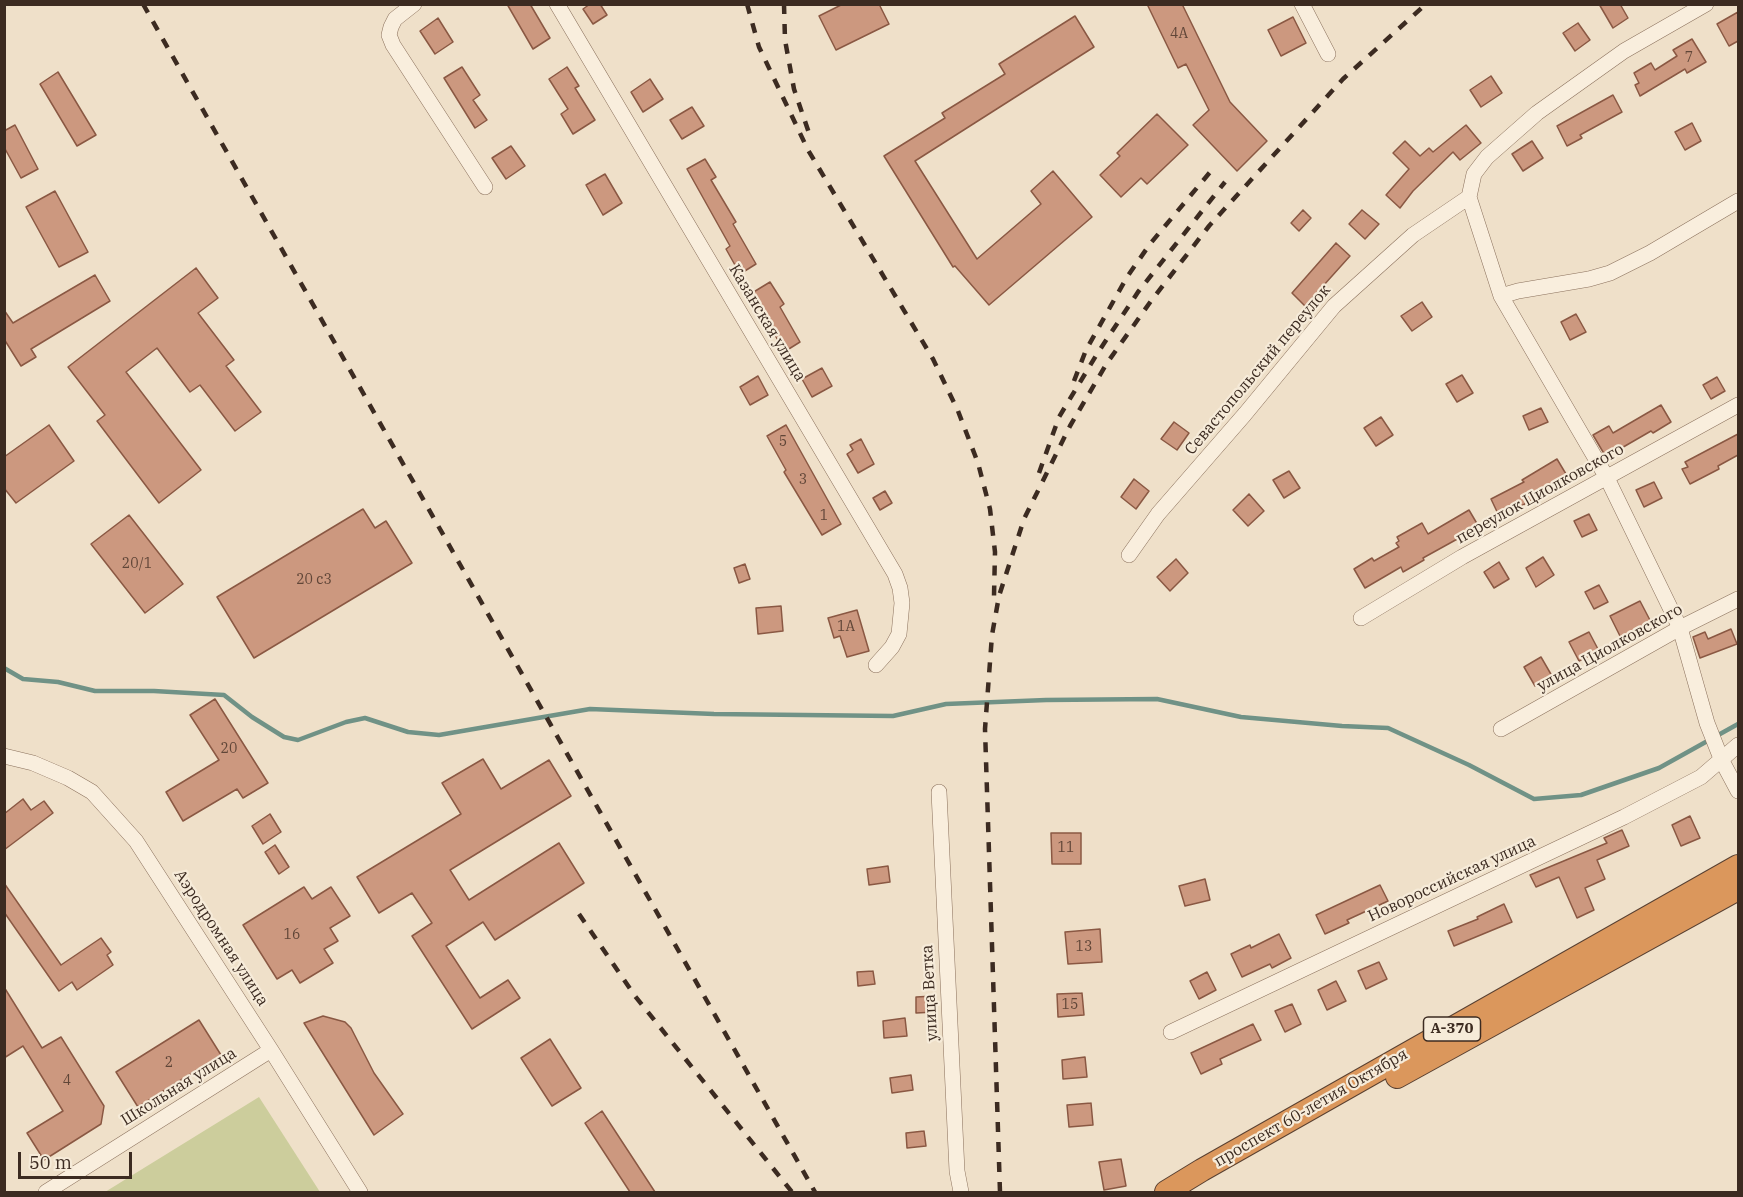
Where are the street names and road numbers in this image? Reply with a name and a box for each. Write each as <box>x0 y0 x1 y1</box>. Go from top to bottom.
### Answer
street label: Казанская улица <box>724 261 810 385</box>
street label: Севастопольский переулок <box>1181 281 1335 459</box>
street label: переулок Циолковского <box>1453 440 1627 548</box>
street label: улица Циолковского <box>1534 600 1686 696</box>
street label: Новороссийская улица <box>1365 832 1539 926</box>
street label: Аэродромная улица <box>170 866 272 1010</box>
street label: улица Ветка <box>918 944 942 1042</box>
road number: А-370 <box>1424 1017 1480 1041</box>
street label: Школьная улица <box>118 1044 240 1130</box>
street label: проспект 60-летия Октября <box>1211 1045 1411 1171</box>

